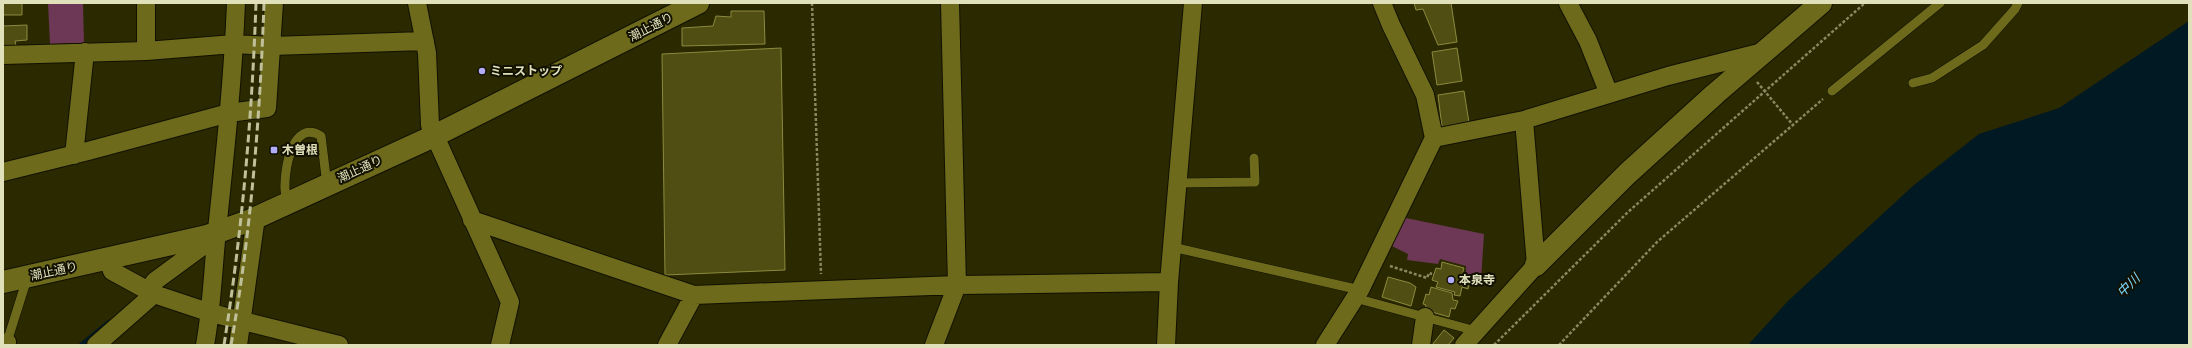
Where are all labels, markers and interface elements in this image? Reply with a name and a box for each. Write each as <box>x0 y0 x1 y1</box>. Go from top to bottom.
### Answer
street label: 潮止通り <box>626 9 676 45</box>
place label: ミニストップ <box>490 63 562 79</box>
marker: ミニストップ <box>477 66 487 76</box>
place label: 木曽根 <box>282 142 318 158</box>
marker: 木曽根 <box>269 145 279 155</box>
street label: 潮止通り <box>335 152 385 186</box>
street label: 潮止通り <box>29 258 79 284</box>
water label: 中川 <box>2113 269 2145 301</box>
place label: 本泉寺 <box>1459 272 1495 288</box>
marker: 本泉寺 <box>1446 275 1456 285</box>

